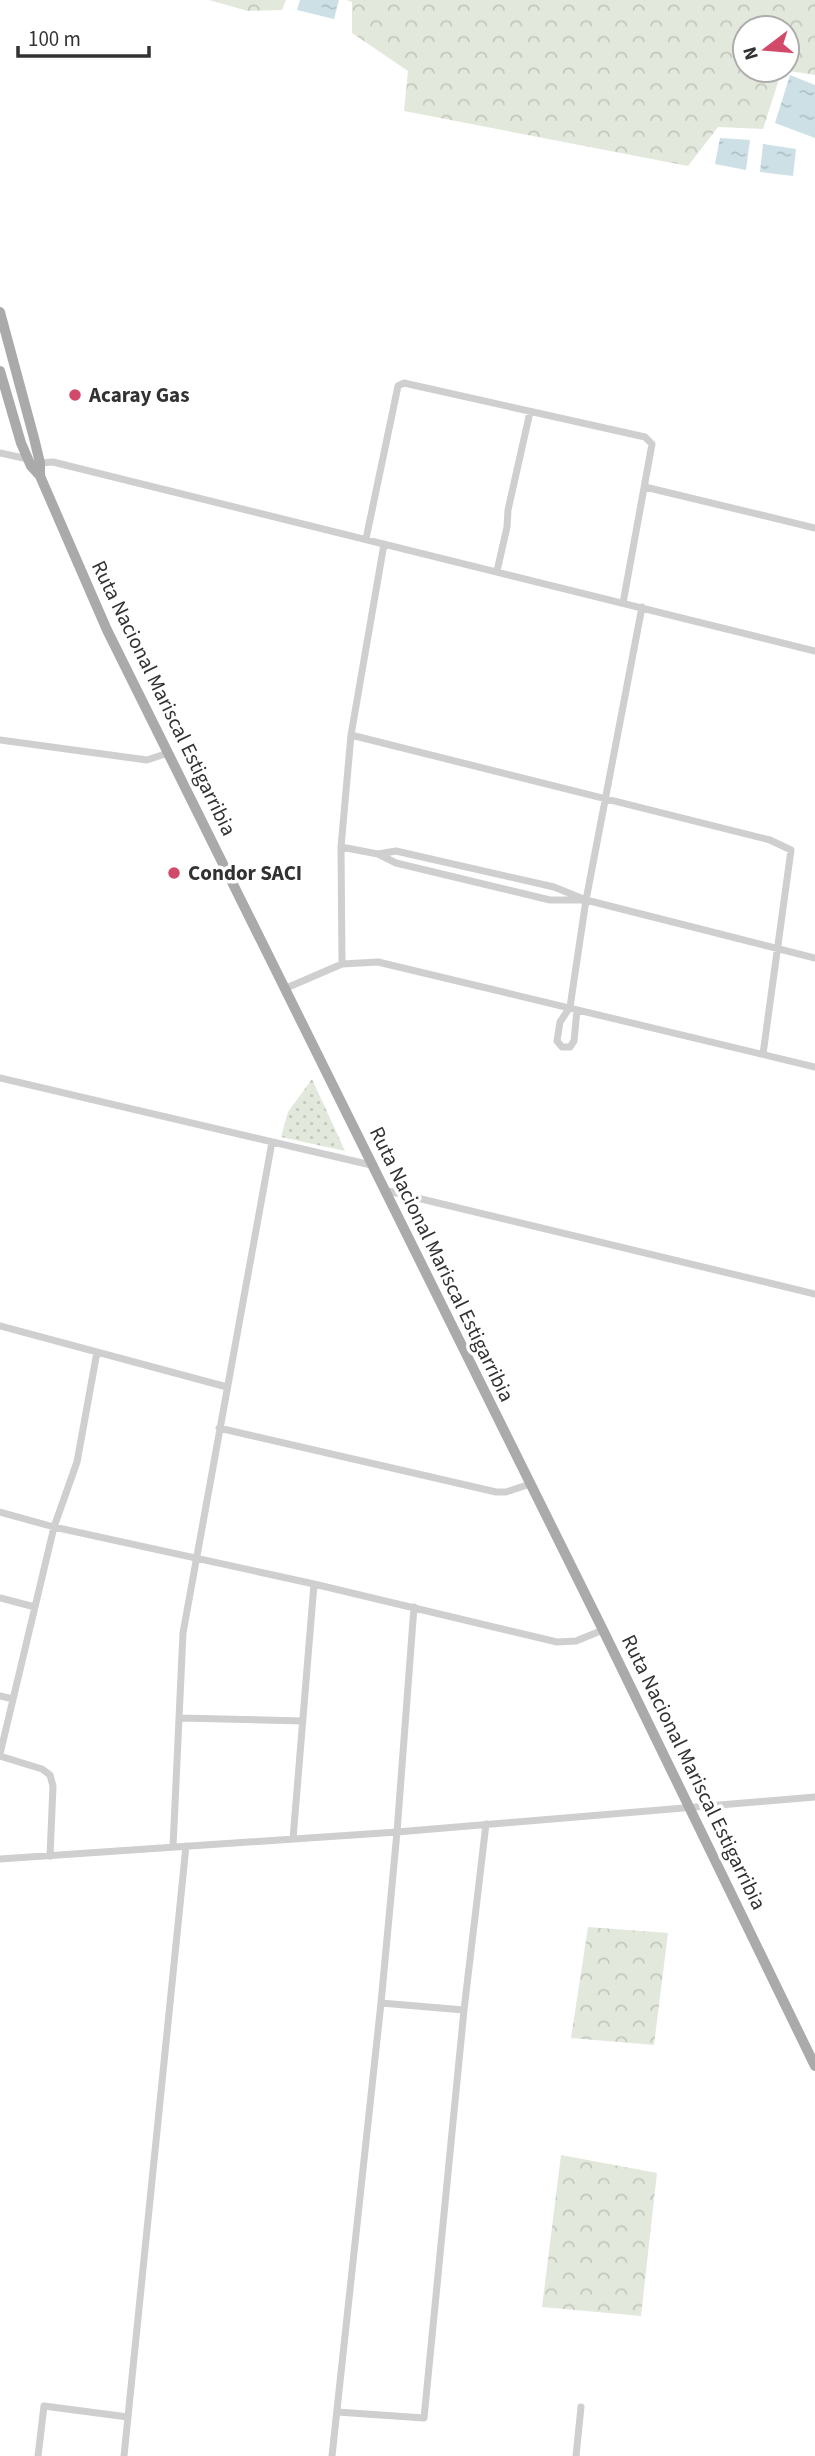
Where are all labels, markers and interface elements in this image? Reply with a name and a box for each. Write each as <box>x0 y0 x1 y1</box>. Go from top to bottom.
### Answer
scale bar <box>18 14 149 58</box>
north arrow <box>731 14 801 84</box>
text: 100 m <box>28 24 81 54</box>
text: N <box>736 43 766 63</box>
place label: Acaray Gas <box>88 380 189 410</box>
marker: Acaray Gas <box>67 387 83 403</box>
street label: Ruta Nacional Mariscal Estigarribia <box>84 555 244 841</box>
place label: Condor SACI <box>188 858 302 888</box>
marker: Condor SACI <box>166 865 182 881</box>
street label: Ruta Nacional Mariscal Estigarribia <box>362 1121 522 1407</box>
street label: Ruta Nacional Mariscal Estigarribia <box>614 1629 774 1915</box>

